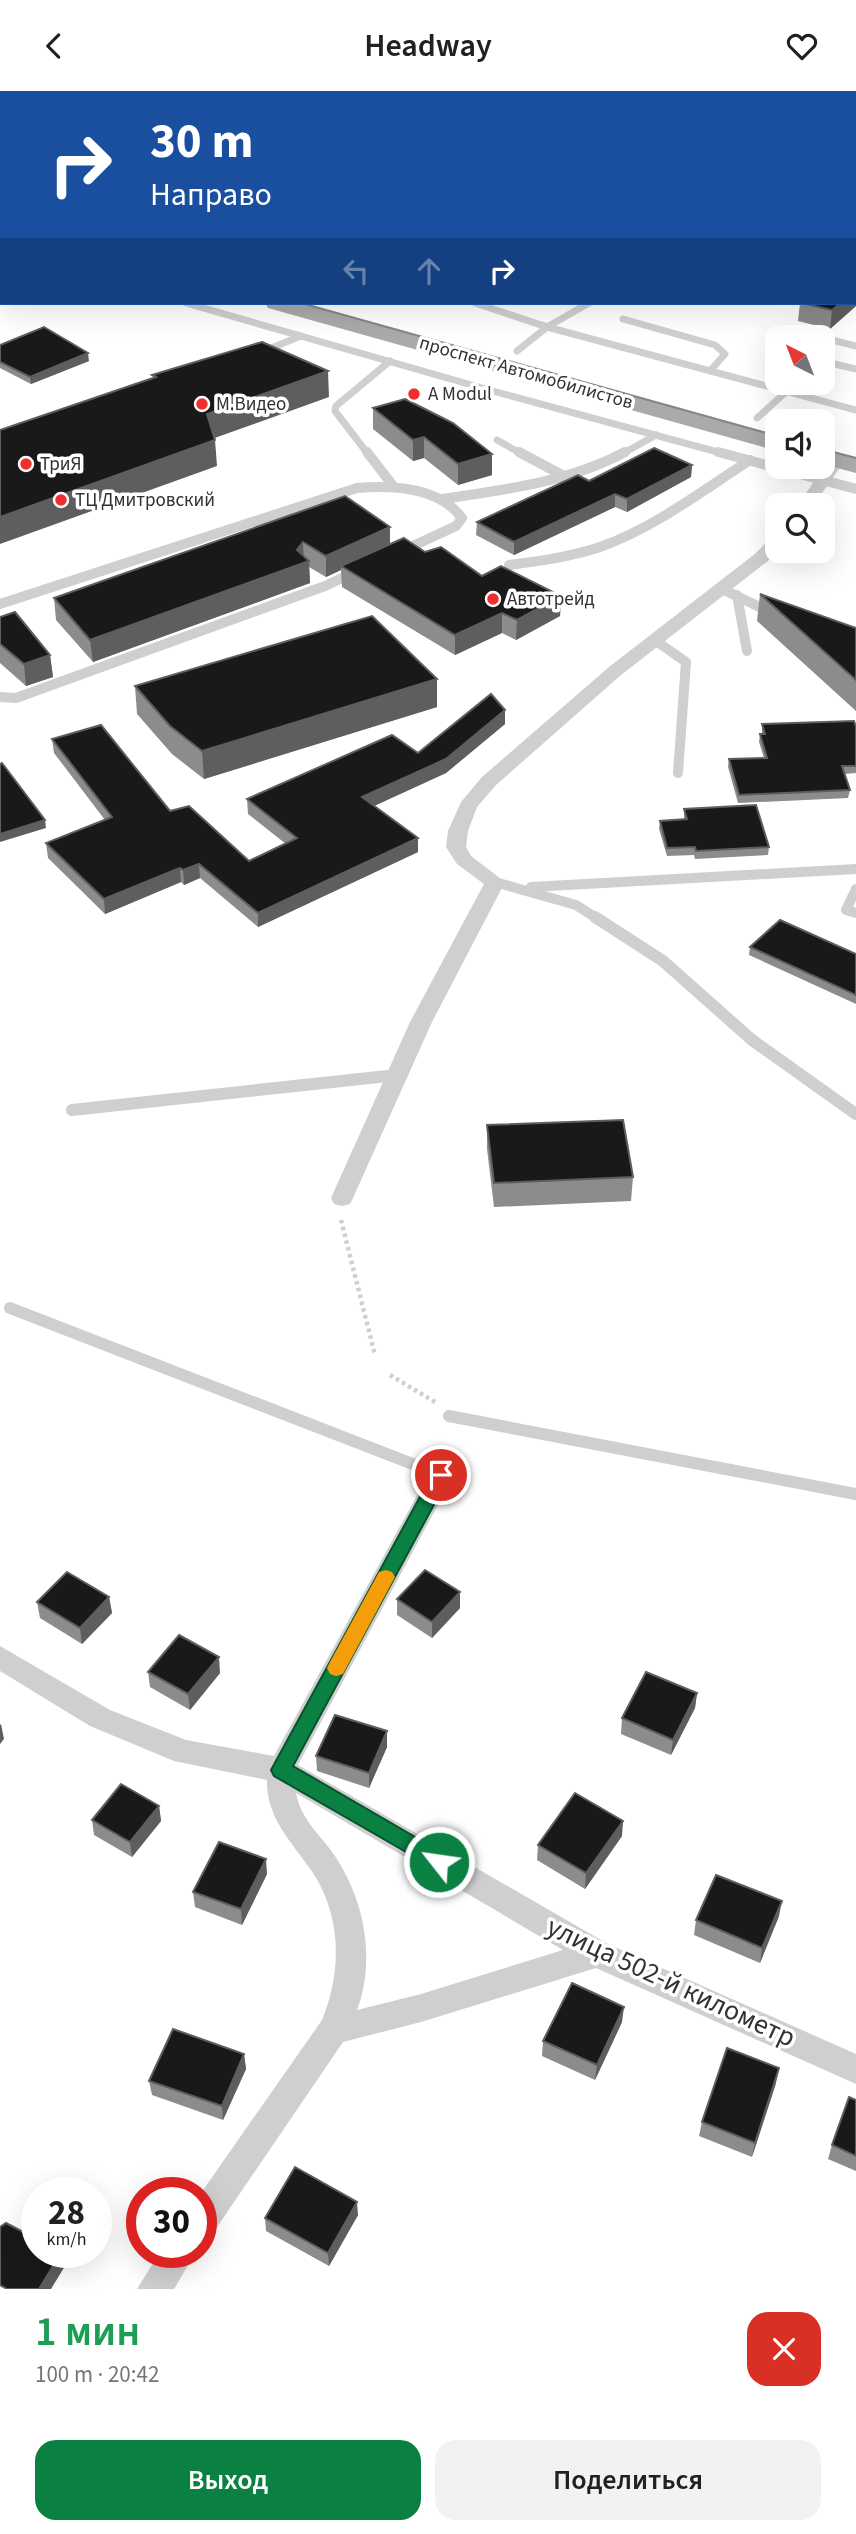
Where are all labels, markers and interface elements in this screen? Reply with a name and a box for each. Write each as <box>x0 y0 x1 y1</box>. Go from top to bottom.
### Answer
text: Headway <box>364 23 492 69</box>
icon: back <box>35 27 73 65</box>
icon: heart <box>783 27 821 65</box>
text: 30 m <box>150 107 254 177</box>
icon: right <box>35 119 126 210</box>
text: Направо <box>150 172 272 218</box>
icon: left <box>337 252 375 290</box>
icon: ahead <box>410 252 448 290</box>
icon: right <box>483 252 521 290</box>
north arrow <box>765 325 835 395</box>
map controls <box>765 325 835 563</box>
street label: проспект Автомобилистов <box>416 330 636 416</box>
place label: A Modul <box>428 381 492 408</box>
marker: A Modul <box>406 386 422 402</box>
place label: М.Видео <box>216 391 286 418</box>
marker: М.Видео <box>194 396 210 412</box>
button: sound <box>765 409 835 479</box>
place label: ТриЯ <box>40 451 82 478</box>
marker: ТриЯ <box>18 456 34 472</box>
place label: ТЦ Дмитровский <box>75 487 215 514</box>
marker: ТЦ Дмитровский <box>53 492 69 508</box>
button: search <box>765 493 835 563</box>
place label: Автотрейд <box>507 586 595 613</box>
marker: Автотрейд <box>485 591 501 607</box>
pin <box>411 1445 471 1505</box>
icon: arrive <box>422 1456 460 1494</box>
position arrow <box>402 1825 476 1899</box>
street label: улица 502-й километр <box>540 1907 802 2057</box>
speed limit sign: 30 <box>126 2177 217 2268</box>
text: 28 <box>48 2188 85 2238</box>
text: km/h <box>47 2227 86 2252</box>
text: 1 мин <box>35 2302 140 2362</box>
button: close <box>747 2312 821 2386</box>
text: 100 m · 20:42 <box>35 2358 159 2391</box>
button: Выход <box>35 2440 421 2520</box>
button: Поделиться <box>435 2440 821 2520</box>

